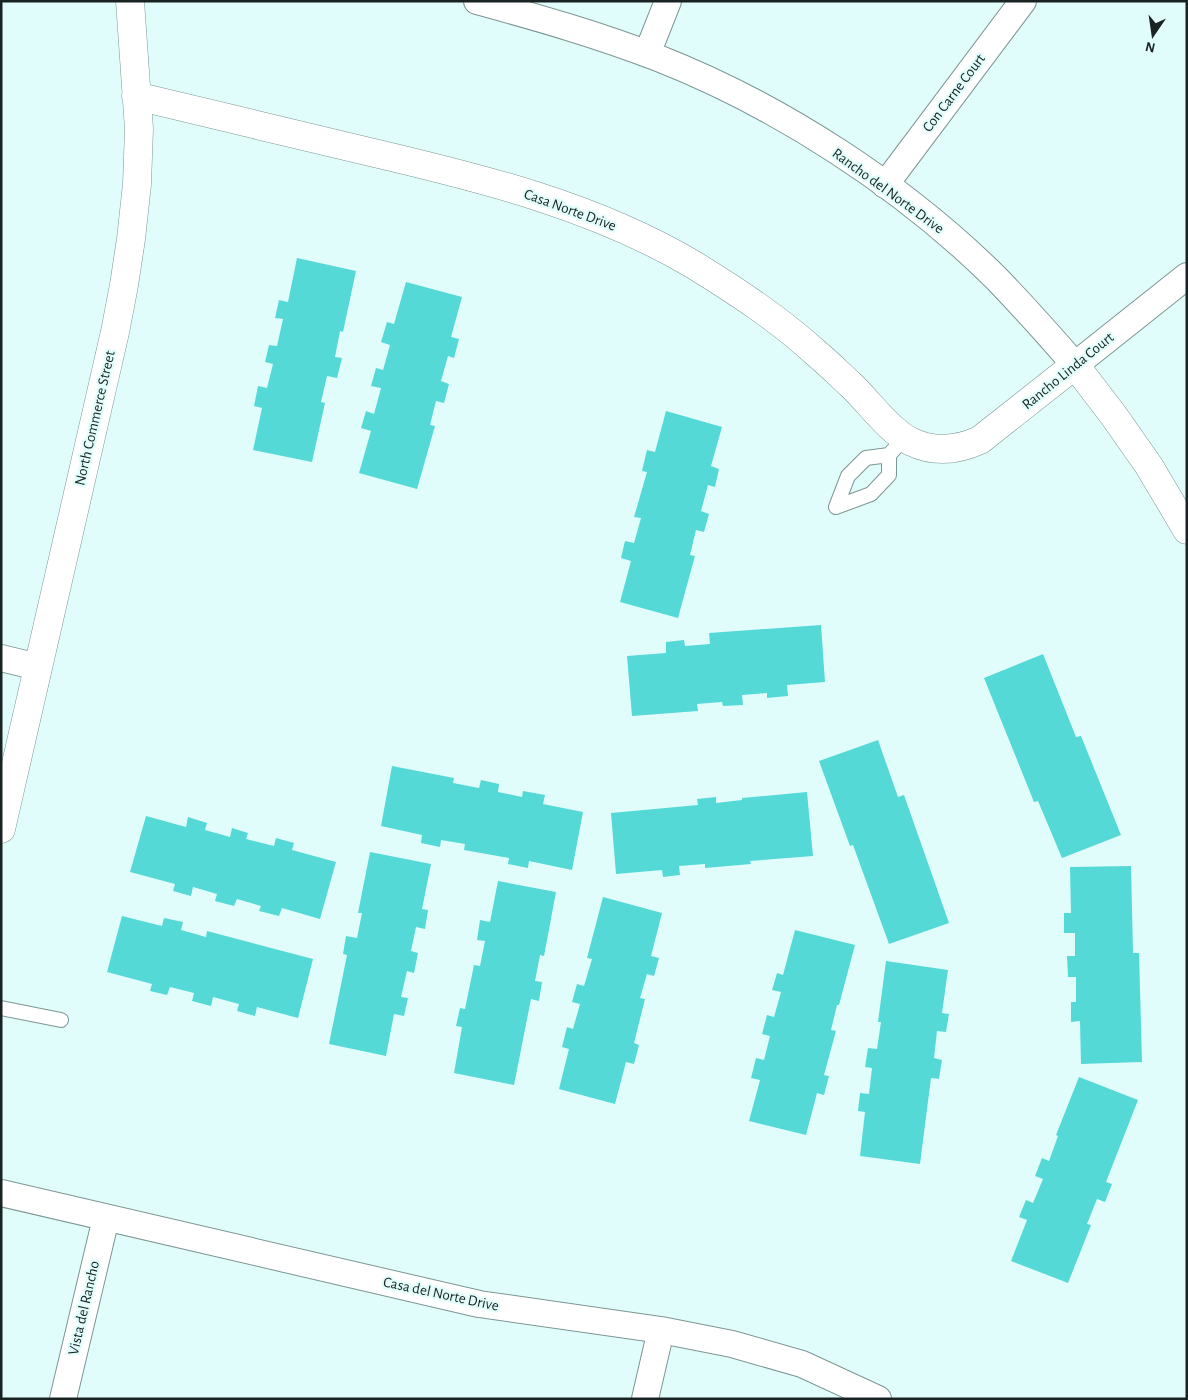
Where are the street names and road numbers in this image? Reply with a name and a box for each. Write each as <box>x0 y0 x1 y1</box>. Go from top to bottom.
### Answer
street label: Con Carne Court <box>920 51 988 135</box>
street label: Rancho del Norte Drive <box>829 146 947 236</box>
street label: Casa Norte Drive <box>522 186 618 234</box>
street label: Rancho Linda Court <box>1019 330 1117 412</box>
street label: North Commerce Street <box>72 349 118 487</box>
street label: Vista del Rancho <box>66 1259 102 1357</box>
street label: Casa del Norte Drive <box>382 1274 500 1314</box>

